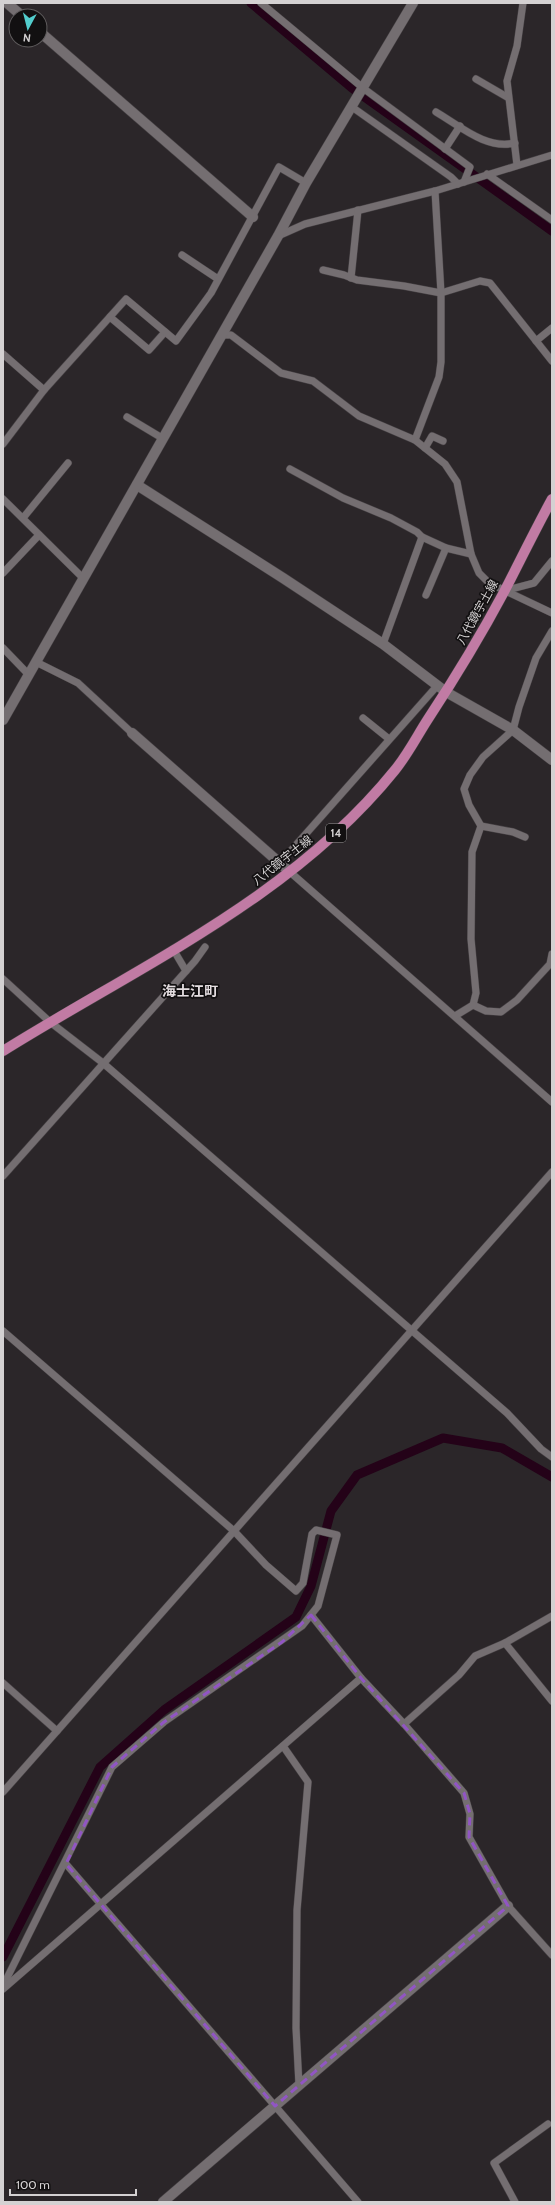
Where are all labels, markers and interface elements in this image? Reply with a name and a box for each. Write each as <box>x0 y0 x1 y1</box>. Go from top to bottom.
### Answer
north arrow <box>8 8 48 48</box>
text: N <box>22 31 31 45</box>
street label: 八代鏡宇土線 <box>453 577 501 647</box>
road number: 14 <box>326 824 346 842</box>
street label: 八代鏡宇土線 <box>249 832 315 888</box>
district label: 海士江町 <box>162 982 218 1000</box>
scale bar <box>10 2171 136 2197</box>
text: 100 m <box>16 2177 50 2192</box>

